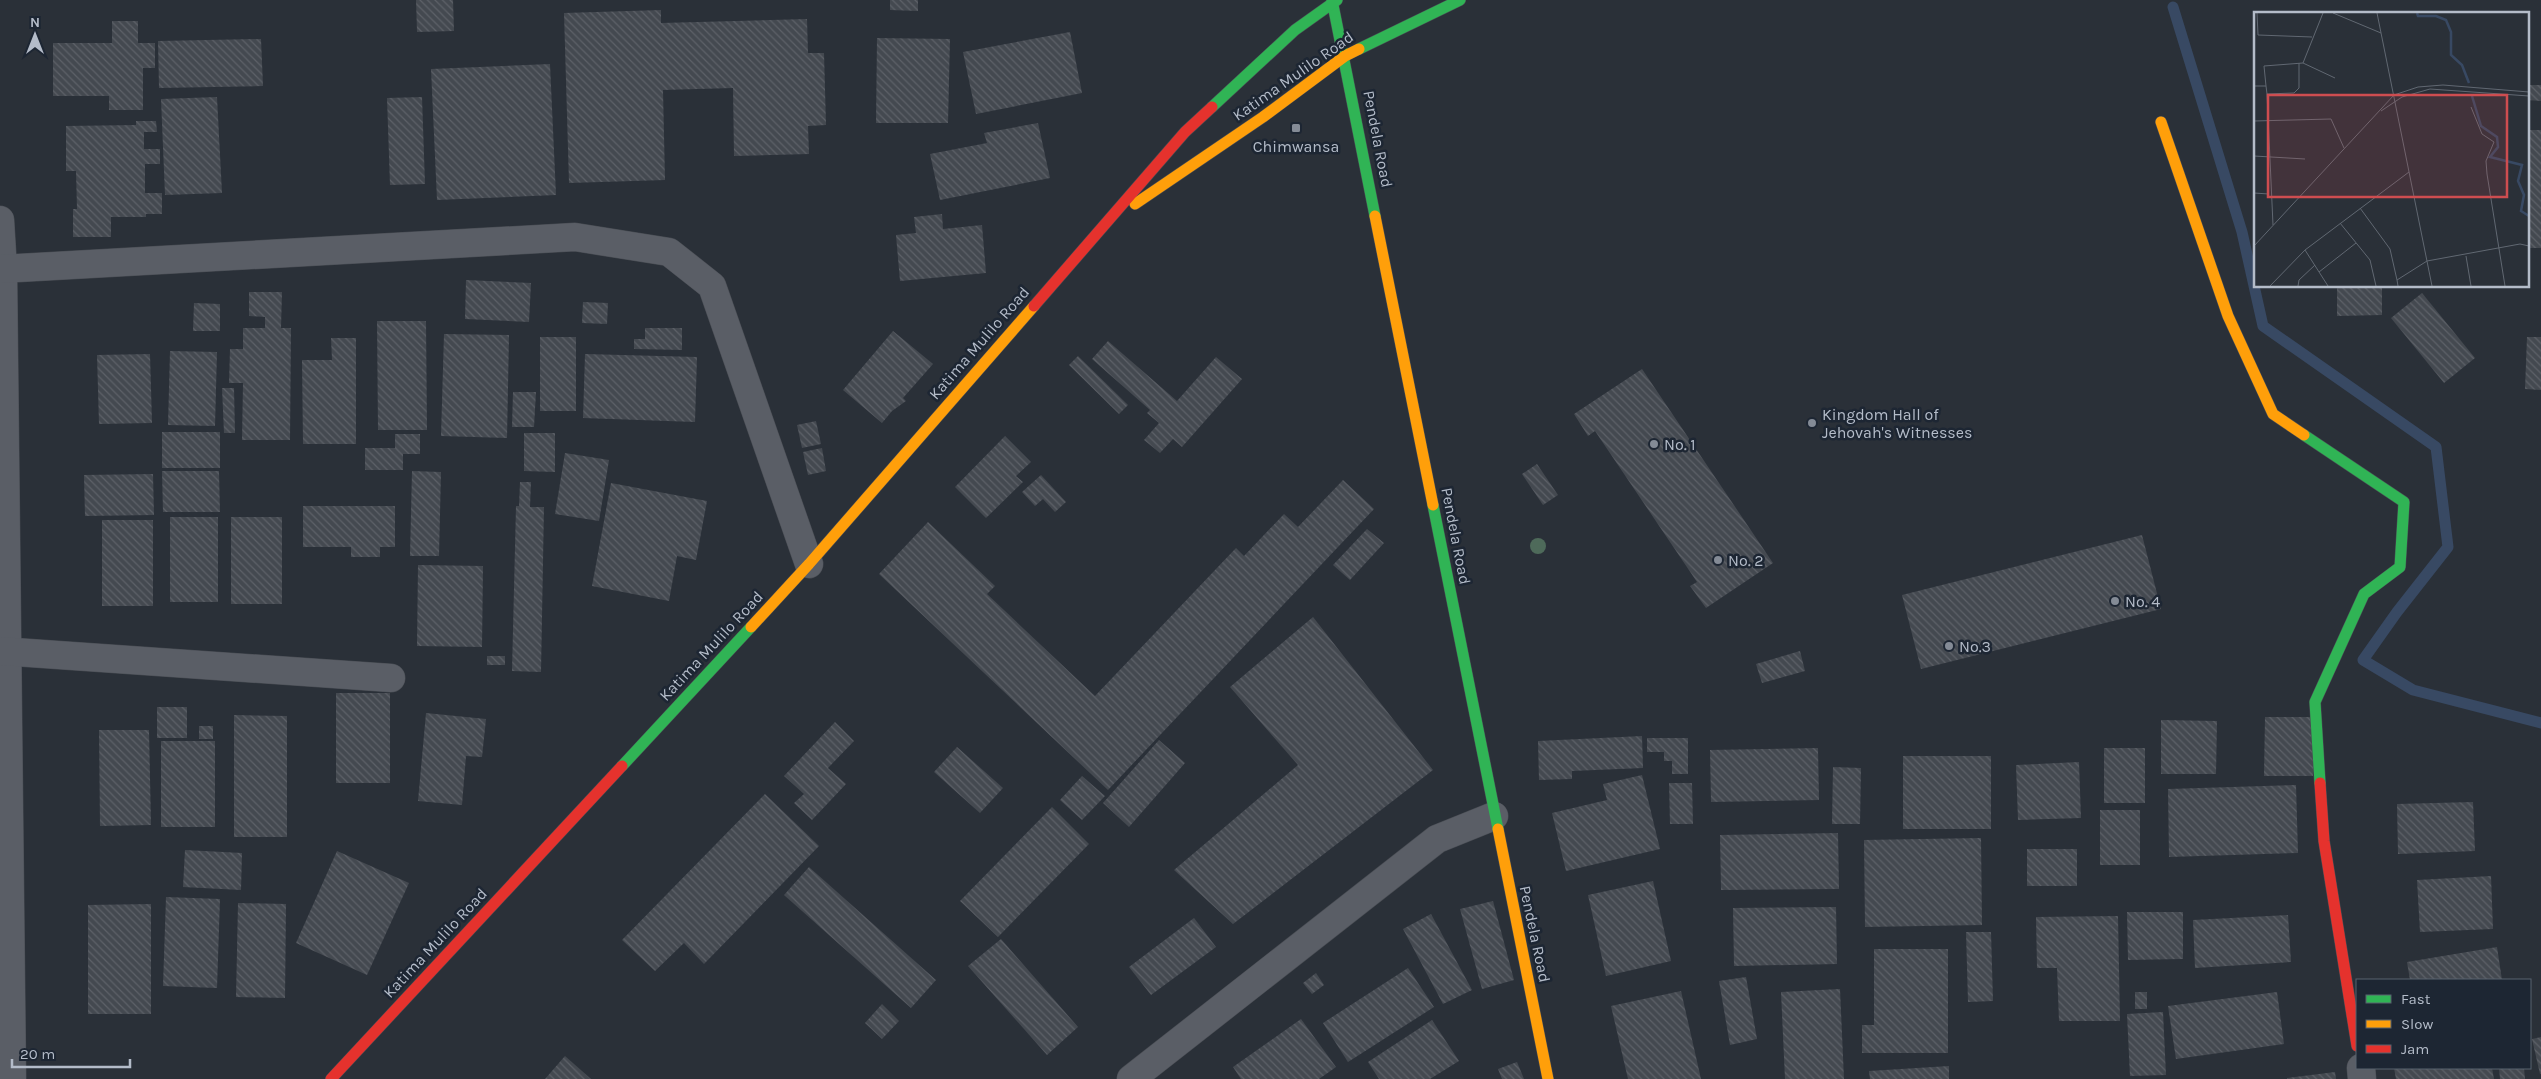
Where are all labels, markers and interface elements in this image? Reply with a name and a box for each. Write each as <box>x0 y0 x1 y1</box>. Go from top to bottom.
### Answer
north arrow <box>10 10 60 60</box>
inset map <box>2254 12 2528 288</box>
text: N <box>30 14 40 31</box>
street label: Katima Mulilo Road <box>1229 27 1357 125</box>
street label: Pendela Road <box>1359 89 1397 189</box>
marker: Chimwansa <box>1290 122 1302 134</box>
place label: Chimwansa <box>1253 137 1339 156</box>
street label: Katima Mulilo Road <box>925 283 1033 403</box>
place label: Kingdom Hall of Jehovah's Witnesses <box>1822 405 1972 442</box>
marker: Kingdom Hall of Jehovah's Witnesses <box>1806 417 1818 429</box>
place label: No. 1 <box>1664 435 1696 454</box>
marker: No. 1 <box>1648 438 1660 450</box>
street label: Pendela Road <box>1437 486 1475 586</box>
place label: No. 2 <box>1728 551 1764 570</box>
marker: No. 2 <box>1712 554 1724 566</box>
street label: Katima Mulilo Road <box>655 587 767 705</box>
place label: No. 4 <box>2125 592 2160 611</box>
marker: No. 4 <box>2109 595 2121 607</box>
place label: No.3 <box>1959 637 1991 656</box>
marker: No.3 <box>1943 640 1955 652</box>
street label: Katima Mulilo Road <box>379 884 491 1002</box>
street label: Pendela Road <box>1515 884 1555 984</box>
legend <box>2356 979 2531 1069</box>
text: Fast <box>2401 990 2431 1008</box>
text: Slow <box>2401 1015 2433 1033</box>
scale bar <box>12 1036 130 1068</box>
text: Jam <box>2401 1040 2429 1058</box>
text: 20 m <box>20 1045 55 1063</box>

